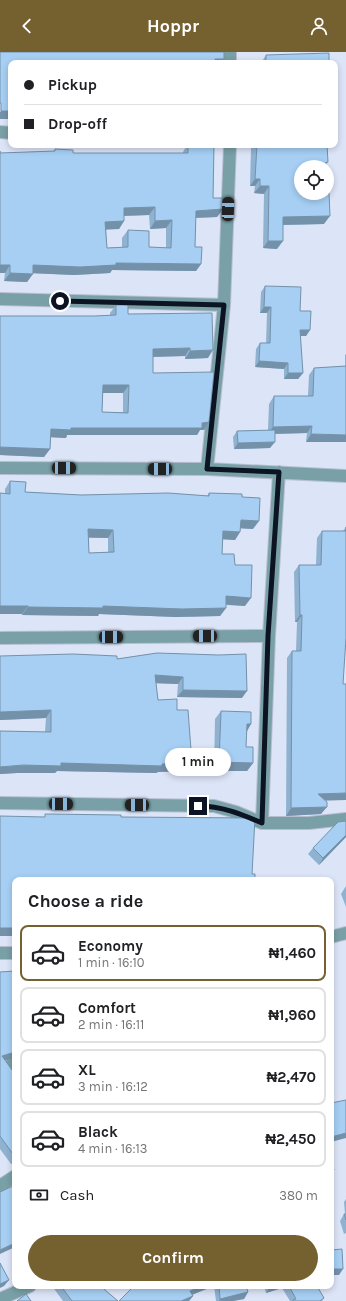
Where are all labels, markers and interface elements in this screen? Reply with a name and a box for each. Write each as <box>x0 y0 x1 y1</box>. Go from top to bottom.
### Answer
icon: back <box>16 15 38 37</box>
text: Hoppr <box>147 15 199 37</box>
icon: person <box>308 15 330 37</box>
text: Pickup <box>48 76 97 94</box>
text: Drop-off <box>48 115 107 133</box>
map controls <box>294 160 334 200</box>
button: locate <box>294 160 334 200</box>
car <box>222 197 234 221</box>
route start <box>51 292 69 310</box>
car <box>52 462 76 474</box>
car <box>148 463 172 475</box>
car <box>193 630 217 642</box>
car <box>99 631 123 643</box>
callout: 1 min <box>165 748 231 776</box>
text: 1 min <box>182 754 214 769</box>
route end <box>189 797 207 815</box>
car <box>49 798 73 810</box>
car <box>125 799 149 811</box>
text: Choose a ride <box>28 890 143 912</box>
icon: car <box>30 935 66 971</box>
text: Economy <box>78 937 143 955</box>
text: ₦1,460 <box>269 944 316 962</box>
text: 1 min · 16:10 <box>78 955 145 970</box>
icon: car <box>30 997 66 1033</box>
text: Comfort <box>78 999 136 1017</box>
text: ₦1,960 <box>268 1006 316 1024</box>
text: 2 min · 16:11 <box>78 1017 144 1032</box>
icon: car <box>30 1059 66 1095</box>
text: XL <box>78 1061 96 1079</box>
text: ₦2,470 <box>266 1068 316 1086</box>
text: 3 min · 16:12 <box>78 1079 148 1094</box>
icon: car <box>30 1121 66 1157</box>
text: Black <box>78 1123 118 1141</box>
text: ₦2,450 <box>265 1130 316 1148</box>
text: 4 min · 16:13 <box>78 1141 147 1156</box>
icon: cash <box>28 1184 50 1206</box>
text: Cash <box>60 1186 94 1204</box>
text: 380 m <box>279 1188 318 1203</box>
button: Confirm <box>28 1235 318 1281</box>

